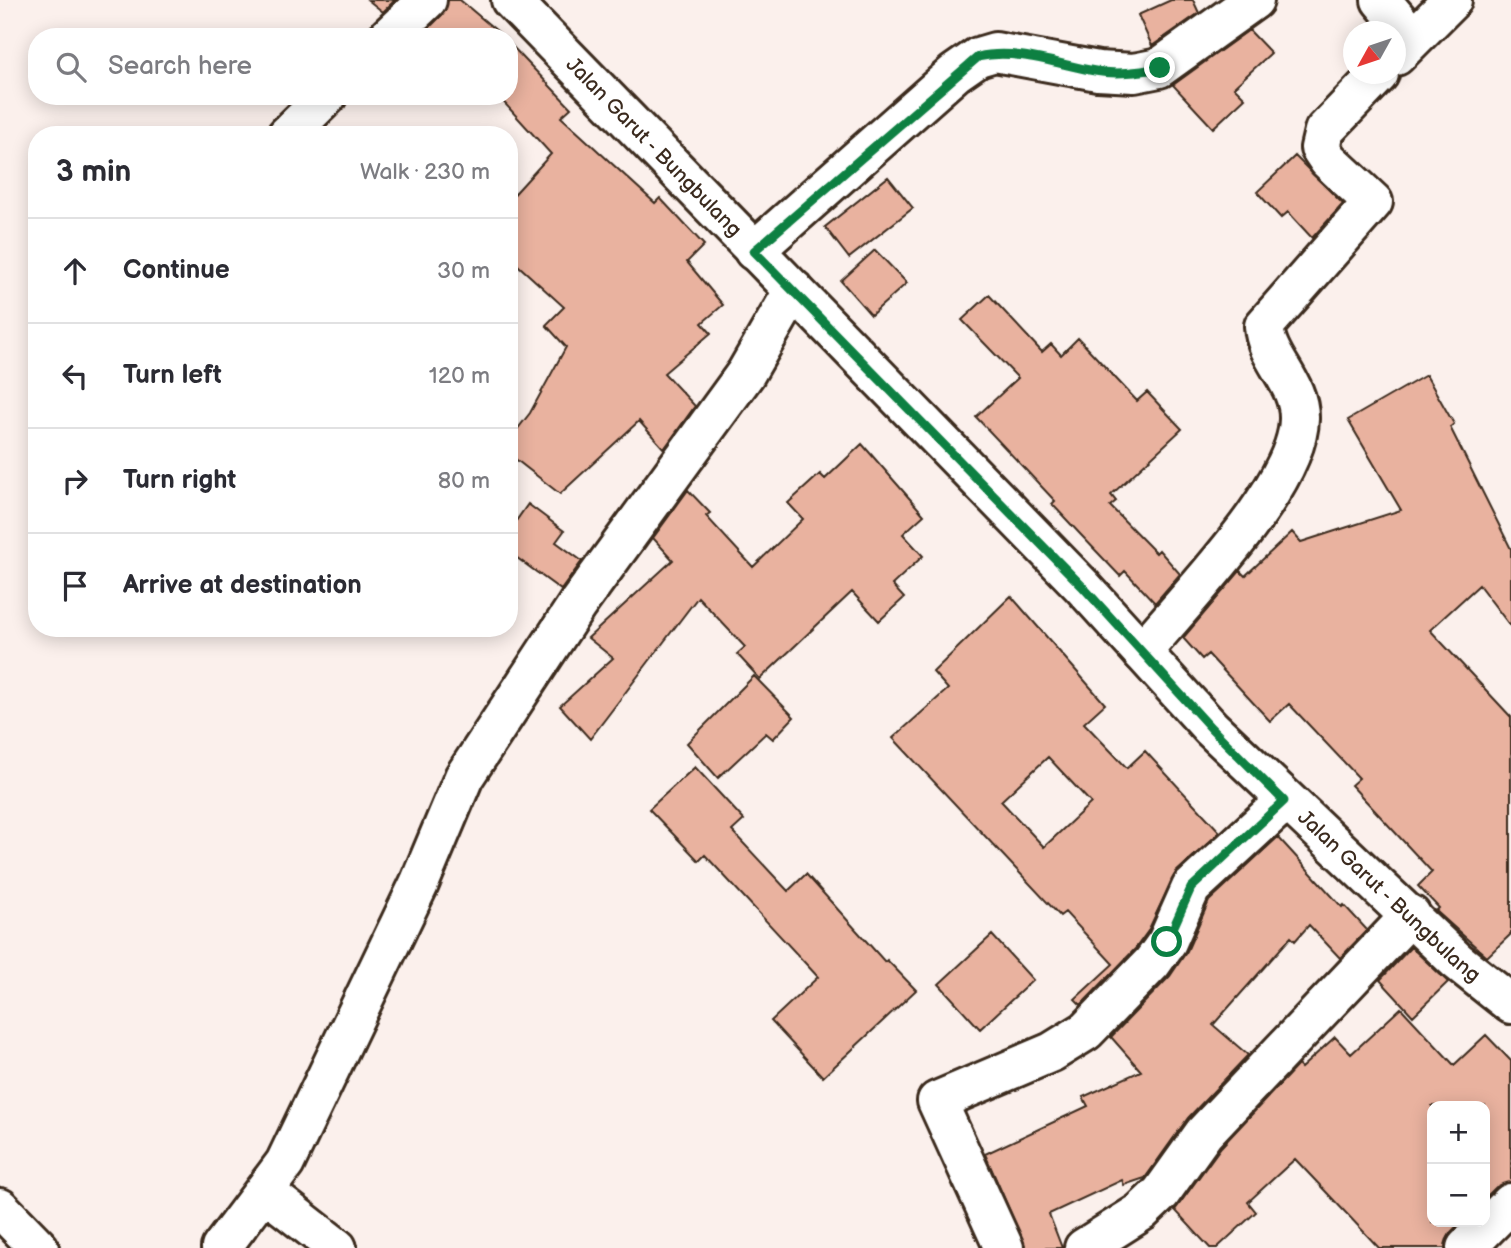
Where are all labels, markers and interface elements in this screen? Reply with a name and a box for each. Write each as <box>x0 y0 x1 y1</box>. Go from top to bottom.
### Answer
north arrow <box>1343 21 1406 84</box>
search box <box>28 28 518 105</box>
icon: search <box>52 48 90 86</box>
text: Search here <box>108 51 252 82</box>
street label: Jalan Garut - Bungbulang <box>561 52 747 242</box>
route end <box>1144 52 1175 83</box>
text: 3 min <box>56 154 131 190</box>
text: Walk · 230 m <box>360 158 490 186</box>
icon: ahead <box>56 252 94 290</box>
text: Continue <box>123 255 230 286</box>
text: 30 m <box>437 257 490 285</box>
icon: left <box>56 357 94 395</box>
text: Turn left <box>123 360 222 391</box>
text: 120 m <box>429 362 490 390</box>
icon: right <box>56 462 94 500</box>
text: Turn right <box>123 465 236 496</box>
text: 80 m <box>438 467 490 495</box>
icon: arrive <box>56 567 94 605</box>
text: Arrive at destination <box>123 570 362 601</box>
street label: Jalan Garut - Bungbulang <box>1293 805 1486 987</box>
route start <box>1151 926 1182 957</box>
map controls <box>1427 1101 1490 1227</box>
button: + <box>1427 1101 1490 1164</box>
button: − <box>1427 1164 1490 1227</box>

